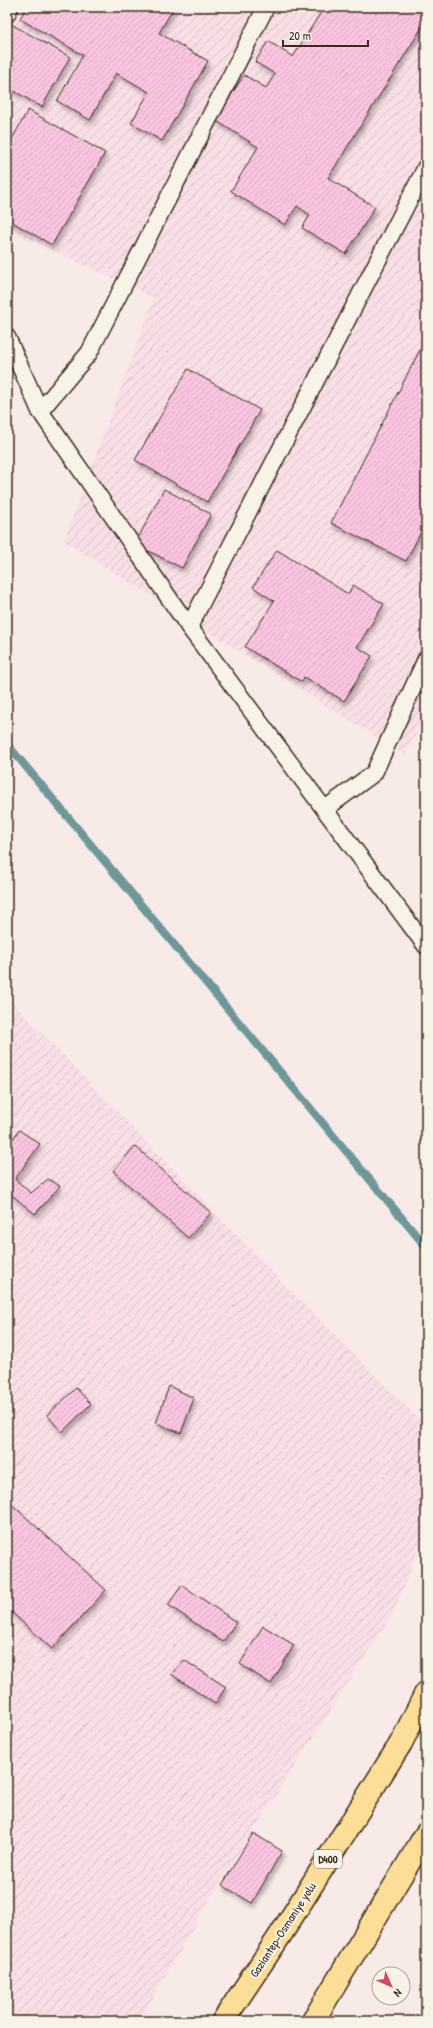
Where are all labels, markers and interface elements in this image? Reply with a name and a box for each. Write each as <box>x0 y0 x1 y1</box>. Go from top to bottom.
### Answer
scale bar <box>283 22 368 48</box>
text: 20 m <box>289 27 311 44</box>
road number: D400 <box>314 1850 342 1868</box>
street label: Gaziantep-Osmaniye yolu <box>245 1879 320 1981</box>
north arrow <box>371 1966 411 2006</box>
text: N <box>391 1986 405 2000</box>

